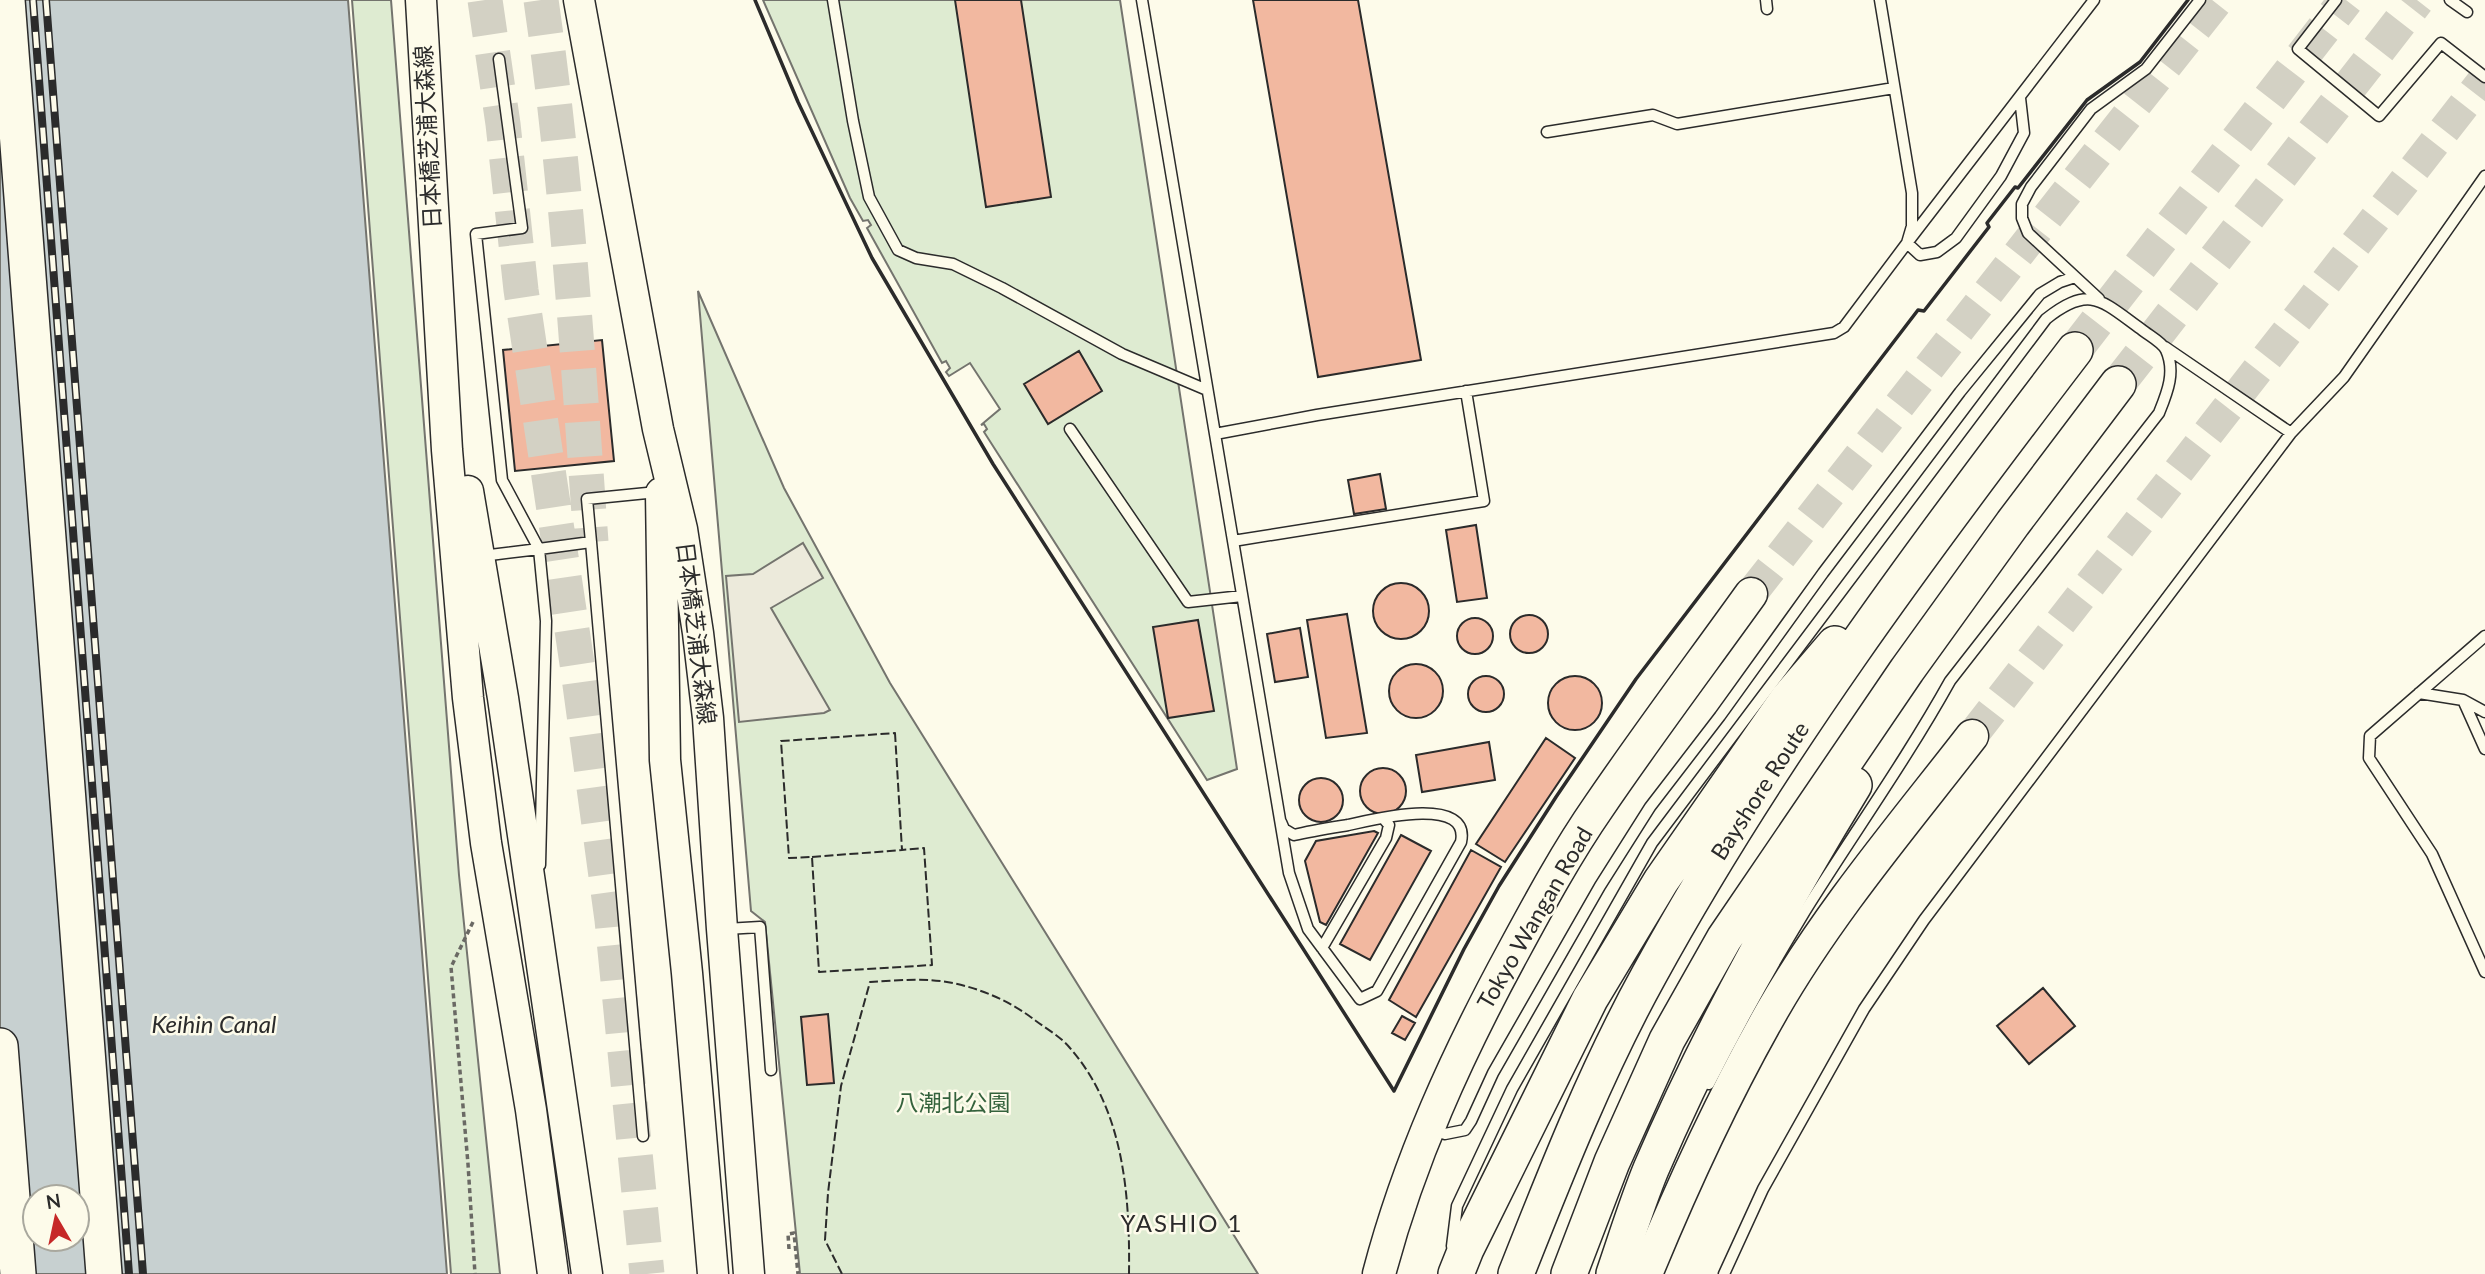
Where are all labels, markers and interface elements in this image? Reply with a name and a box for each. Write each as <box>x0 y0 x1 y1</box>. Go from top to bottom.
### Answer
street label: 日本橋芝浦大森線 <box>408 44 446 230</box>
street label: 日本橋芝浦大森線 <box>672 540 722 726</box>
street label: Bayshore Route <box>1704 716 1814 865</box>
street label: Tokyo Wangan Road <box>1471 821 1598 1014</box>
water label: Keihin Canal <box>152 1009 277 1038</box>
park label: 八潮北公園 <box>896 1088 1011 1116</box>
north arrow <box>21 1183 91 1253</box>
text: N <box>44 1188 62 1213</box>
district label: YASHIO 1 <box>1121 1208 1243 1237</box>

